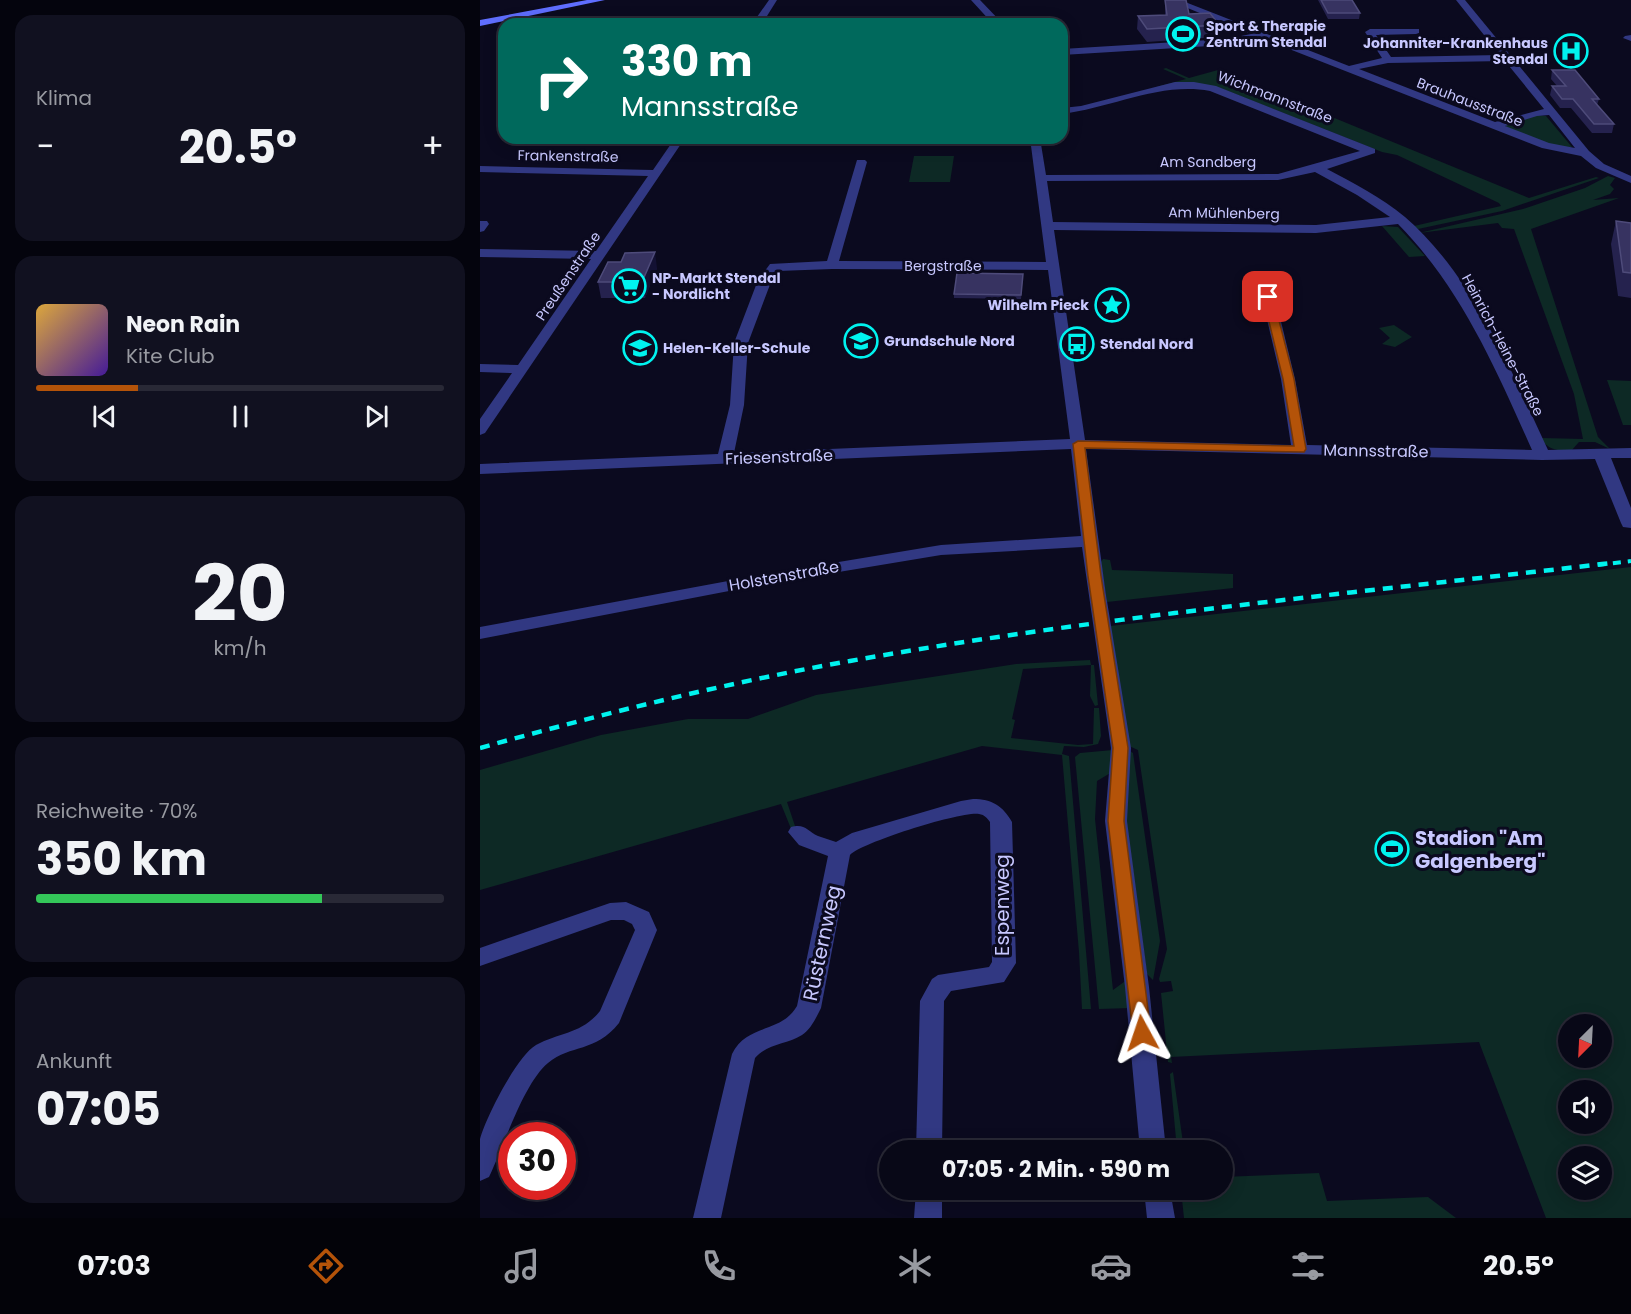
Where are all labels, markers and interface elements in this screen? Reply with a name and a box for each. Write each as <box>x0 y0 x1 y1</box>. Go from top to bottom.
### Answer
sports icon: Sport & Therapie Zentrum Stendal <box>1165 16 1201 52</box>
place label: Sport & Therapie Zentrum Stendal <box>1206 16 1327 52</box>
text: 330 m <box>621 32 753 91</box>
place label: Johanniter-Krankenhaus Stendal <box>1363 33 1548 69</box>
hospital icon: Johanniter-Krankenhaus Stendal <box>1553 33 1589 69</box>
icon: right <box>522 42 600 120</box>
street label: Wichmannstraße <box>1215 66 1336 128</box>
street label: Brauhausstraße <box>1414 73 1526 132</box>
text: Klima <box>36 84 92 112</box>
text: Mannsstraße <box>621 88 799 125</box>
text: 20.5° <box>179 116 297 179</box>
text: − <box>36 123 54 170</box>
text: + <box>421 123 444 170</box>
street label: Frankenstraße <box>517 145 619 167</box>
street label: Am Sandberg <box>1160 152 1256 172</box>
street label: Am Mühlenberg <box>1168 202 1280 224</box>
street label: Preußenstraße <box>531 227 605 324</box>
street label: Bergstraße <box>904 256 982 276</box>
supermarket icon: NP-Markt Stendal - Nordlicht <box>611 268 647 304</box>
place label: NP-Markt Stendal - Nordlicht <box>652 268 781 304</box>
pin <box>1242 271 1293 322</box>
street label: Heinrich-Heine-Straße <box>1457 271 1549 420</box>
icon: arrive <box>1251 280 1284 313</box>
place icon: Wilhelm Pieck <box>1094 287 1130 323</box>
place label: Wilhelm Pieck <box>987 295 1089 315</box>
text: Neon Rain <box>126 309 240 340</box>
school or university icon: Grundschule Nord <box>843 323 879 359</box>
bus stop icon: Stendal Nord <box>1059 326 1095 362</box>
school or university icon: Helen-Keller-Schule <box>622 330 658 366</box>
place label: Grundschule Nord <box>884 331 1015 351</box>
place label: Stendal Nord <box>1100 334 1193 354</box>
place label: Helen-Keller-Schule <box>663 338 811 358</box>
text: Kite Club <box>126 342 215 370</box>
icon: previous <box>88 400 121 433</box>
icon: pause <box>224 400 257 433</box>
icon: next <box>360 400 393 433</box>
street label: Mannsstraße <box>1323 439 1429 463</box>
street label: Friesenstraße <box>725 444 834 470</box>
text: 20 <box>192 539 288 648</box>
street label: Holstenstraße <box>727 555 841 597</box>
text: km/h <box>213 634 267 662</box>
text: Reichweite · 70% <box>36 797 197 825</box>
place label: Stadion "Am Galgenberg" <box>1415 824 1545 875</box>
text: 350 km <box>36 828 207 891</box>
sports icon: Stadion "Am Galgenberg" <box>1374 831 1410 867</box>
street label: Espenweg <box>988 854 1016 956</box>
street label: Rüsternweg <box>796 883 848 1003</box>
position arrow <box>1110 1001 1174 1065</box>
north arrow <box>1558 1014 1612 1068</box>
map controls <box>1558 1014 1612 1200</box>
text: Ankunft <box>36 1047 112 1075</box>
text: 07:05 <box>36 1078 161 1141</box>
button: sound <box>1558 1080 1612 1134</box>
speed limit sign: 30 <box>498 1122 576 1200</box>
button: layers <box>1558 1146 1612 1200</box>
text: 07:05 · 2 Min. · 590 m <box>942 1154 1170 1185</box>
icon: directions <box>305 1245 347 1287</box>
icon: music <box>501 1245 543 1287</box>
icon: phone <box>698 1245 740 1287</box>
icon: climate <box>894 1245 936 1287</box>
icon: car <box>1090 1245 1132 1287</box>
icon: filters <box>1287 1245 1329 1287</box>
text: 07:03 <box>77 1247 151 1284</box>
text: 20.5° <box>1483 1247 1554 1284</box>

